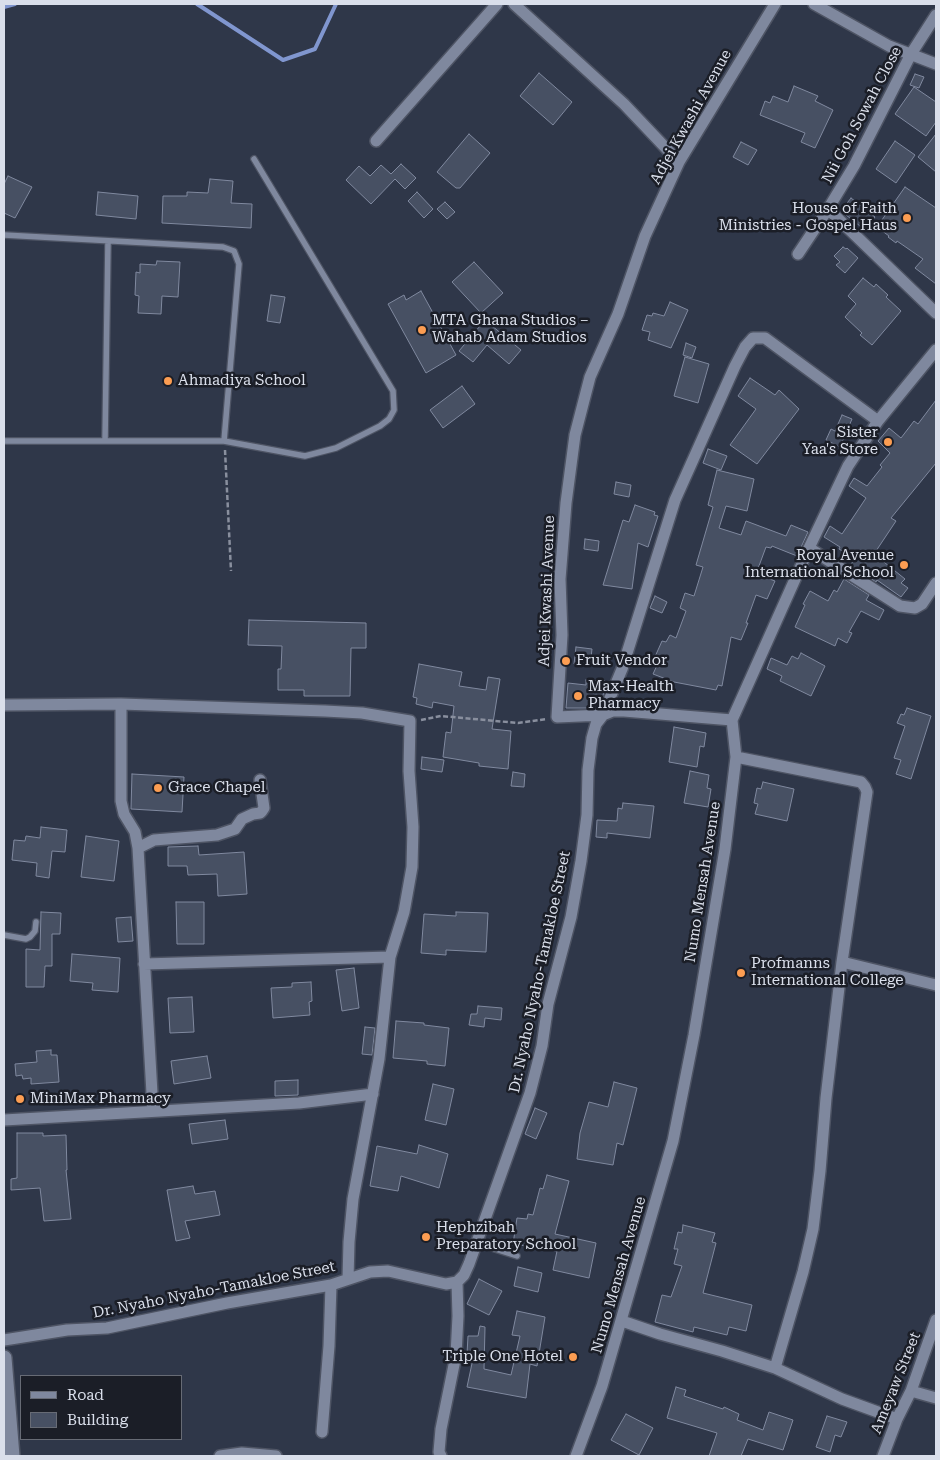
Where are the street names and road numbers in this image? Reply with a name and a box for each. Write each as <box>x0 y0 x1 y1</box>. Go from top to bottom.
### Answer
street label: Nii Goh Sowah Close <box>818 44 906 186</box>
street label: Adjei Kwashi Avenue <box>646 47 736 187</box>
street label: Adjei Kwashi Avenue <box>535 515 559 667</box>
street label: Numo Mensah Avenue <box>681 800 725 964</box>
street label: Dr. Nyaho Nyaho-Tamakloe Street <box>506 850 574 1094</box>
street label: Numo Mensah Avenue <box>588 1194 650 1356</box>
street label: Dr. Nyaho Nyaho-Tamakloe Street <box>91 1258 337 1322</box>
street label: Ameyaw Street <box>867 1330 925 1436</box>

